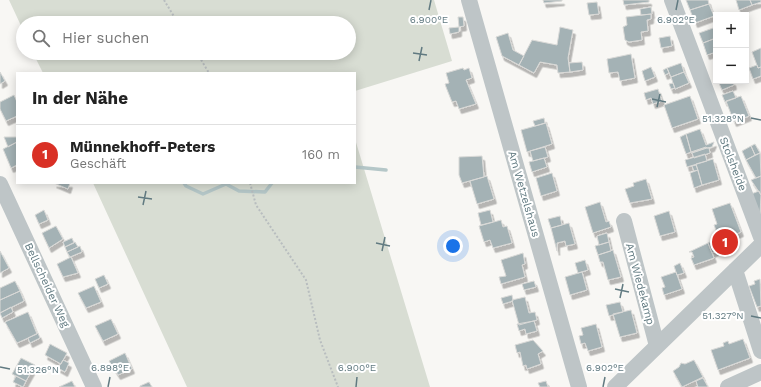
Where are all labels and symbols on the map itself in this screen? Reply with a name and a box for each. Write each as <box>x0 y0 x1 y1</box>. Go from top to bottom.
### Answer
text: 6.900°E <box>410 14 448 25</box>
text: 6.902°E <box>657 14 695 25</box>
text: 51.328°N <box>702 113 744 124</box>
street label: Stolsheide <box>717 135 749 193</box>
street label: Am Wetzelshaus <box>505 149 543 239</box>
pin: 1 <box>712 227 738 257</box>
your location <box>443 236 463 256</box>
street label: Bellscheider Weg <box>22 241 72 329</box>
street label: Am Wiedekamp <box>623 242 657 326</box>
text: 51.327°N <box>702 310 744 321</box>
text: 6.898°E <box>91 362 129 373</box>
text: 6.900°E <box>338 362 376 373</box>
text: 6.902°E <box>586 362 624 373</box>
text: 51.326°N <box>17 364 59 375</box>

